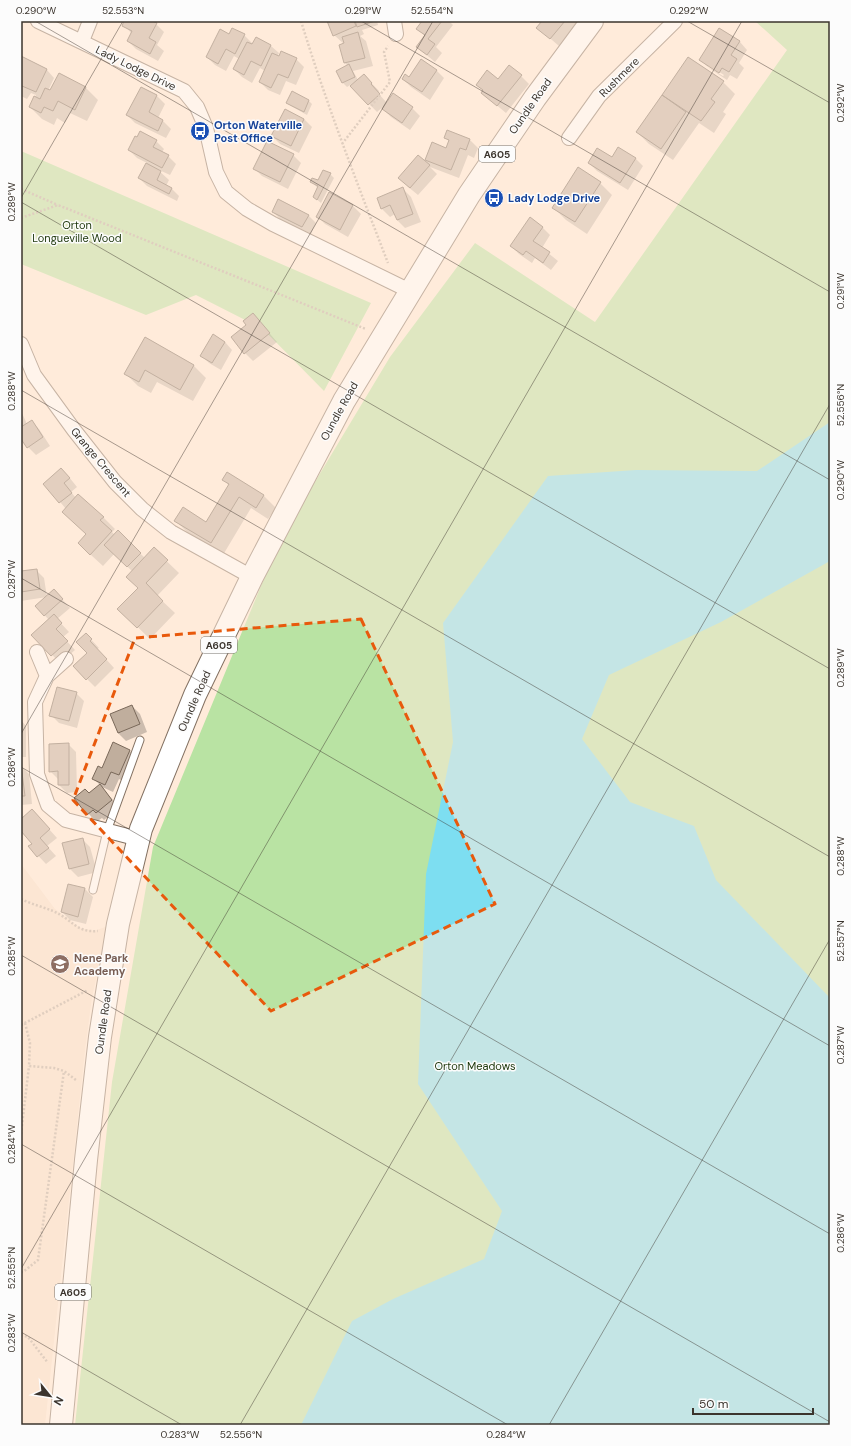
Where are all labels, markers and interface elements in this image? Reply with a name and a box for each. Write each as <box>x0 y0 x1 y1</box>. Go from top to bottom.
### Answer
text: 0.290°W <box>16 4 56 17</box>
text: 52.553°N <box>102 4 144 17</box>
text: 0.291°W <box>345 4 382 17</box>
text: 52.554°N <box>411 4 453 17</box>
text: 0.292°W <box>669 4 709 17</box>
street label: Lady Lodge Drive <box>93 42 179 94</box>
street label: Rushmere <box>596 54 642 100</box>
street label: Oundle Road <box>506 75 555 137</box>
text: 0.292°W <box>834 83 847 123</box>
place label: Orton Waterville Post Office <box>214 118 303 145</box>
bus stop icon: Orton Waterville Post Office <box>189 120 211 142</box>
road number: A605 <box>479 146 515 162</box>
text: 0.289°W <box>5 182 18 222</box>
bus stop icon: Lady Lodge Drive <box>483 187 505 209</box>
place label: Lady Lodge Drive <box>508 191 601 205</box>
park label: Orton Longueville Wood <box>32 218 122 245</box>
text: 0.291°W <box>834 272 847 309</box>
text: 0.288°W <box>5 371 18 411</box>
street label: Oundle Road <box>317 379 361 443</box>
text: 52.556°N <box>834 384 847 426</box>
street label: Grange Crescent <box>68 424 134 500</box>
text: 0.290°W <box>834 460 847 500</box>
text: 0.287°W <box>5 560 18 598</box>
road number: A605 <box>201 637 237 653</box>
text: 0.289°W <box>834 648 847 688</box>
street label: Oundle Road <box>174 668 214 734</box>
text: 0.286°W <box>5 747 18 787</box>
text: 0.288°W <box>834 836 847 876</box>
text: 52.557°N <box>834 920 847 962</box>
text: 0.285°W <box>5 936 18 976</box>
place label: Nene Park Academy <box>74 951 129 978</box>
school or university icon: Nene Park Academy <box>49 953 71 975</box>
street label: Oundle Road <box>92 989 114 1055</box>
text: 0.287°W <box>834 1026 847 1064</box>
park label: Orton Meadows <box>434 1059 516 1073</box>
text: 0.284°W <box>5 1124 18 1164</box>
text: 0.286°W <box>834 1213 847 1253</box>
text: 52.555°N <box>5 1247 18 1289</box>
road number: A605 <box>55 1284 91 1300</box>
text: 0.283°W <box>5 1313 18 1353</box>
north arrow <box>30 1376 70 1416</box>
scale bar <box>693 1390 813 1416</box>
text: N <box>51 1394 67 1408</box>
text: 50 m <box>699 1396 728 1412</box>
text: 0.283°W <box>160 1428 200 1441</box>
text: 52.556°N <box>220 1428 262 1441</box>
text: 0.284°W <box>486 1428 526 1441</box>

